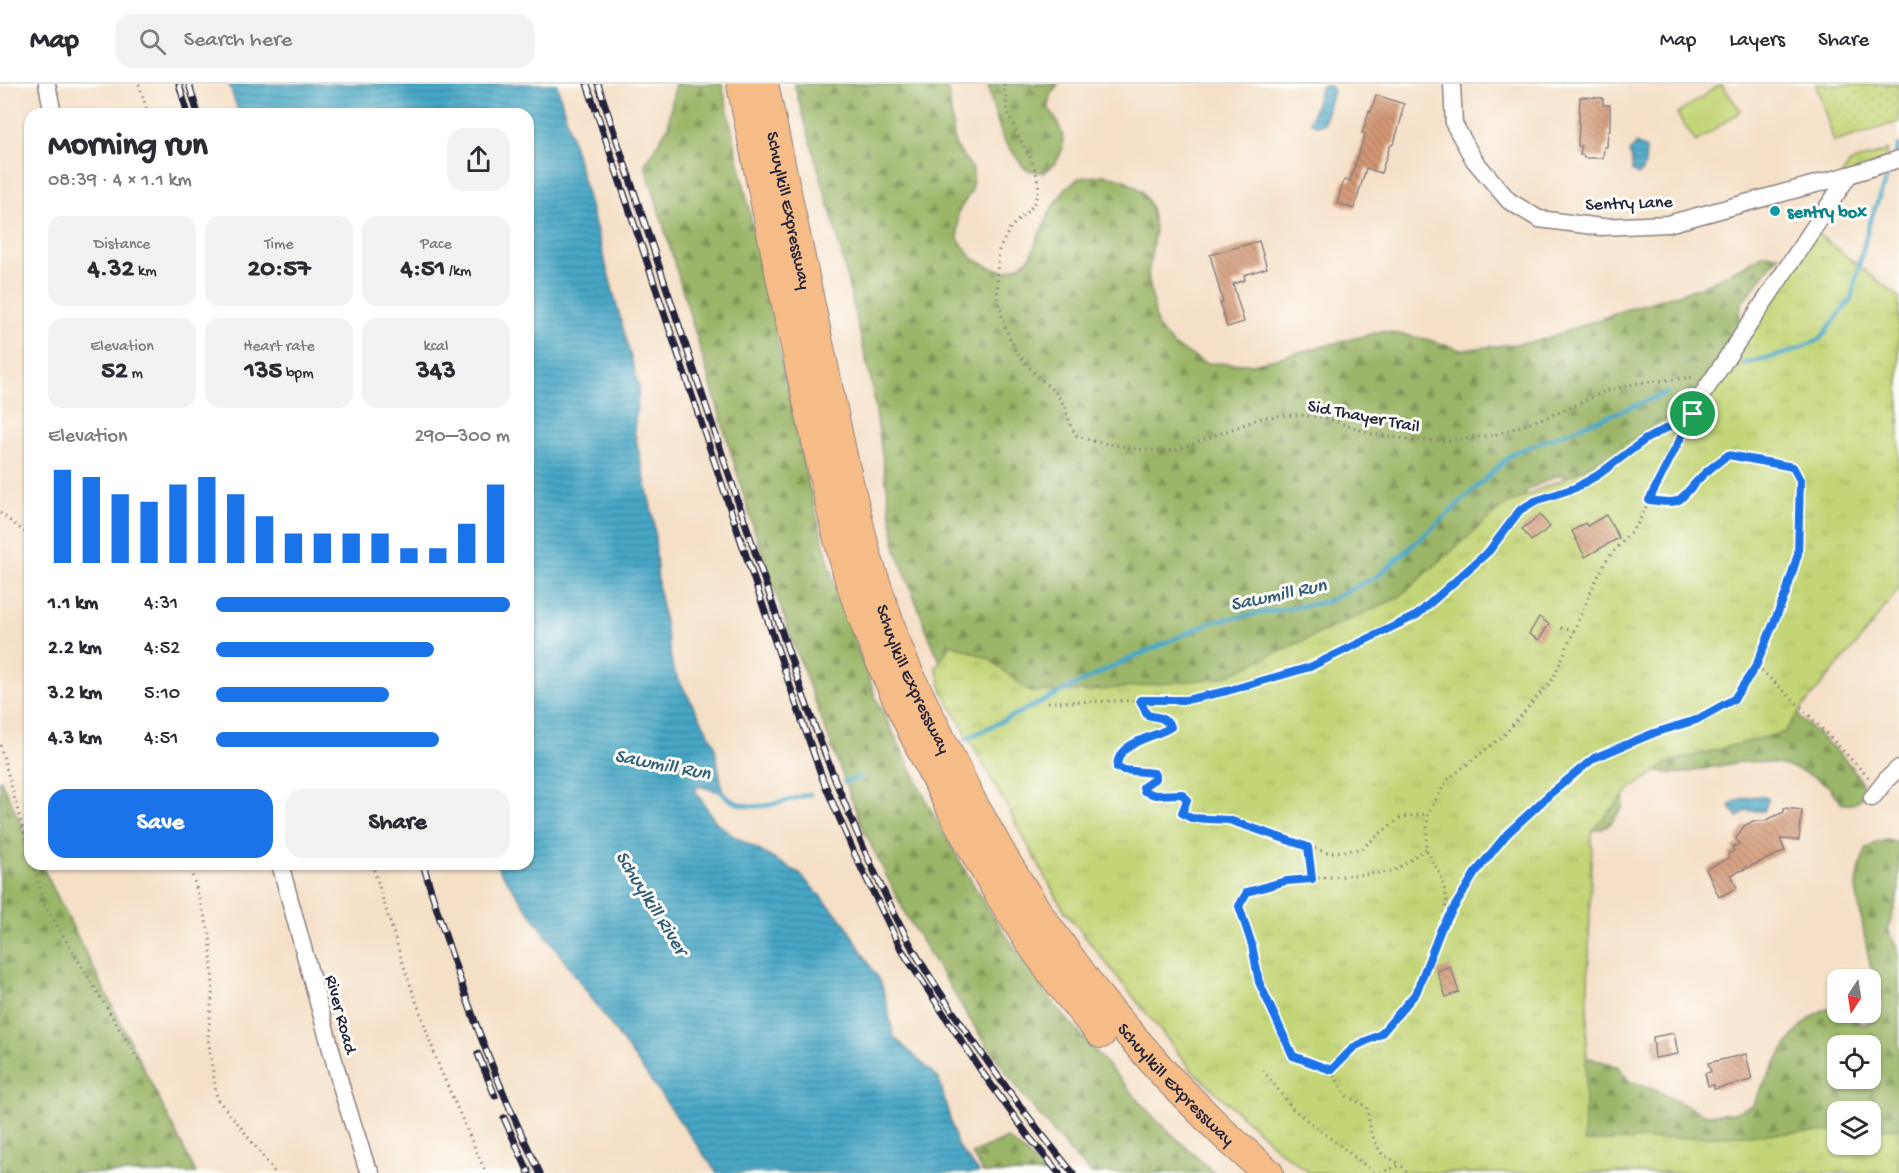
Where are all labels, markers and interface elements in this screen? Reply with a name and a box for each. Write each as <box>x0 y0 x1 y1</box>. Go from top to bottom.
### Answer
search box <box>115 14 535 68</box>
text: Map <box>30 25 79 58</box>
icon: search <box>136 25 169 58</box>
text: Search here <box>184 28 292 54</box>
text: Map <box>1660 29 1696 54</box>
text: Layers <box>1729 29 1785 54</box>
text: Share <box>1818 29 1869 54</box>
text: Morning run <box>48 128 208 166</box>
button: share <box>447 128 510 191</box>
street label: Schuylkill Expressway <box>760 130 814 292</box>
text: 08:39 · 4 × 1.1 km <box>48 170 192 193</box>
street label: Sentry Lane <box>1585 192 1674 217</box>
place label: sentry box <box>1787 203 1867 224</box>
marker: sentry box <box>1768 204 1782 218</box>
text: Distance <box>94 236 150 255</box>
text: Time <box>264 236 294 255</box>
text: Pace <box>420 236 452 255</box>
text: 4.32 <box>88 255 134 286</box>
text: 20:57 <box>248 255 310 286</box>
text: 4:51 <box>401 255 445 286</box>
text: km <box>134 263 157 282</box>
text: /km <box>445 263 471 282</box>
text: Elevation <box>90 338 154 357</box>
text: Heart rate <box>243 338 315 357</box>
text: kcal <box>424 338 448 357</box>
text: 52 <box>101 357 128 388</box>
text: 135 <box>244 357 282 388</box>
text: 343 <box>416 357 456 388</box>
text: m <box>128 365 143 384</box>
text: bpm <box>282 365 314 384</box>
pin <box>1667 388 1718 439</box>
street label: Sid Thayer Trail <box>1306 396 1421 439</box>
icon: arrive <box>1676 397 1709 430</box>
text: Elevation <box>48 426 128 449</box>
text: 290–300 m <box>415 426 510 449</box>
water label: Sawmill Run <box>1229 575 1329 618</box>
text: 1.1 km <box>48 593 98 616</box>
text: 4:31 <box>144 593 178 616</box>
street label: Schuylkill Expressway <box>870 602 954 758</box>
text: 2.2 km <box>48 638 102 661</box>
text: 4:52 <box>144 638 180 661</box>
text: 3.2 km <box>48 683 102 706</box>
text: 5:10 <box>144 683 180 706</box>
text: 4.3 km <box>48 728 102 751</box>
text: 4:51 <box>144 728 178 751</box>
water label: Sawmill Run <box>612 746 713 787</box>
button: Save <box>48 789 273 858</box>
button: Share <box>285 789 510 858</box>
water label: Schuylkill River <box>609 848 693 963</box>
north arrow <box>1827 969 1881 1023</box>
map controls <box>1827 969 1881 1155</box>
street label: River Road <box>319 973 361 1058</box>
street label: Schuylkill Expressway <box>1112 1020 1238 1151</box>
button: locate <box>1827 1035 1881 1089</box>
button: layers <box>1827 1101 1881 1155</box>

